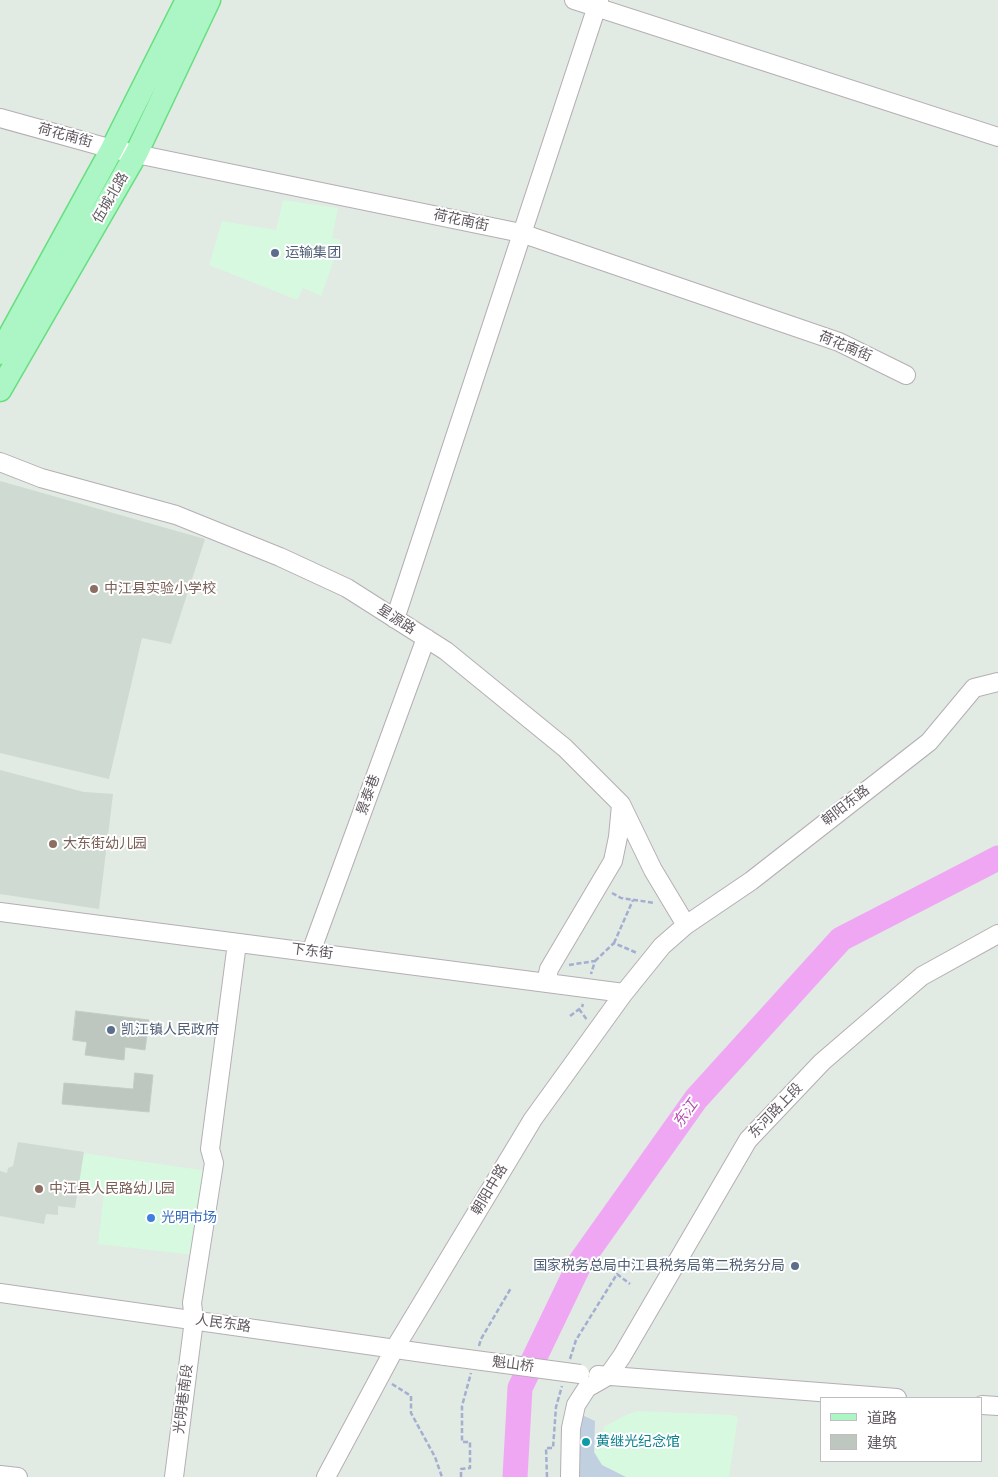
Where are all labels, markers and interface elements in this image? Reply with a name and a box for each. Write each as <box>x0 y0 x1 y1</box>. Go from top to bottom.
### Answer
street label: 荷花南街 <box>36 121 94 151</box>
street label: 伍城北路 <box>90 170 132 226</box>
street label: 荷花南街 <box>432 207 490 235</box>
place label: 运输集团 <box>285 245 341 261</box>
marker: 运输集团 <box>269 247 281 259</box>
street label: 荷花南街 <box>816 328 874 366</box>
place label: 中江县实验小学校 <box>104 581 216 597</box>
marker: 中江县实验小学校 <box>88 583 100 595</box>
street label: 星源路 <box>374 602 418 638</box>
street label: 景泰巷 <box>354 772 384 818</box>
street label: 朝阳东路 <box>819 782 873 830</box>
place label: 大东街幼儿园 <box>63 836 147 852</box>
marker: 大东街幼儿园 <box>47 838 59 850</box>
street label: 下东街 <box>290 941 334 963</box>
place label: 凯江镇人民政府 <box>121 1022 219 1038</box>
marker: 凯江镇人民政府 <box>105 1024 117 1036</box>
street label: 东河路上段 <box>746 1080 806 1142</box>
water label: 东江 <box>670 1097 702 1131</box>
street label: 朝阳中路 <box>468 1162 512 1218</box>
place label: 中江县人民路幼儿园 <box>49 1181 175 1197</box>
marker: 中江县人民路幼儿园 <box>33 1183 45 1195</box>
place label: 光明市场 <box>161 1210 217 1226</box>
marker: 光明市场 <box>145 1212 157 1224</box>
place label: 国家税务总局中江县税务局第二税务分局 <box>533 1258 785 1274</box>
marker: 国家税务总局中江县税务局第二税务分局 <box>789 1260 801 1272</box>
street label: 人民东路 <box>194 1312 252 1336</box>
street label: 魁山桥 <box>491 1354 535 1376</box>
street label: 光明巷南段 <box>171 1363 197 1435</box>
legend <box>820 1397 983 1462</box>
text: 道路 <box>867 1409 897 1427</box>
place label: 黄继光纪念馆 <box>596 1434 680 1450</box>
text: 建筑 <box>867 1434 897 1452</box>
marker: 黄继光纪念馆 <box>580 1436 592 1448</box>

